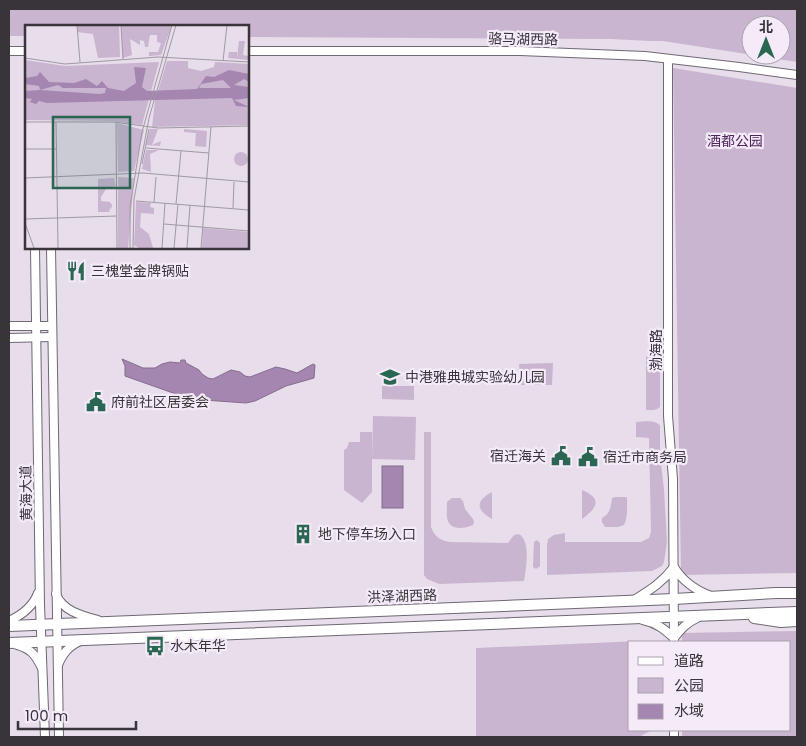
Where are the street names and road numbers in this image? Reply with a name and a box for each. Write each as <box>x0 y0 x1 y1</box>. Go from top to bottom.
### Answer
street label: 骆马湖西路 <box>488 28 558 50</box>
street label: 渤海路 <box>646 329 666 371</box>
street label: 黄海大道 <box>16 465 36 521</box>
street label: 洪泽湖西路 <box>367 585 437 607</box>

